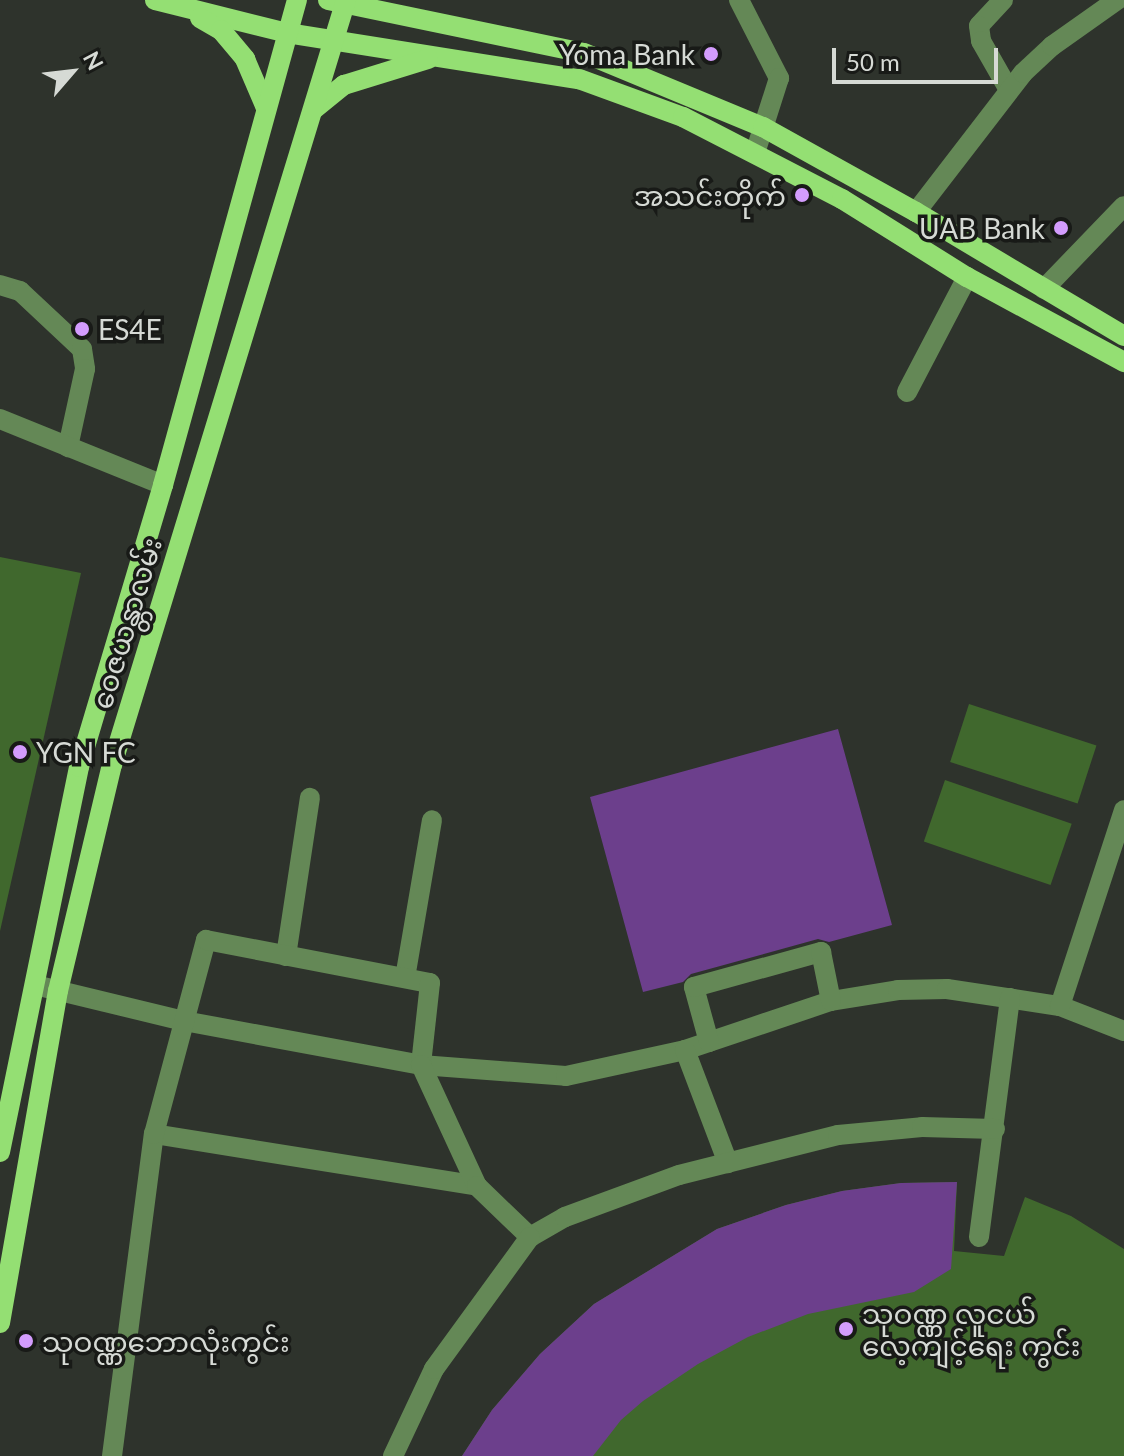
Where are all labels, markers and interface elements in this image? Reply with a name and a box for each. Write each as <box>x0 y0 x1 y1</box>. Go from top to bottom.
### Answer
north arrow <box>32 32 112 112</box>
scale bar <box>836 32 1002 82</box>
place label: Yoma Bank <box>559 37 695 71</box>
marker: Yoma Bank <box>702 45 720 63</box>
text: N <box>78 47 110 74</box>
text: 50 m <box>846 47 900 76</box>
place label: အသင်းတိုက် <box>634 178 786 212</box>
marker: အသင်းတိုက် <box>793 186 811 204</box>
place label: UAB Bank <box>919 211 1045 245</box>
marker: UAB Bank <box>1052 219 1070 237</box>
place label: ES4E <box>98 312 162 346</box>
marker: ES4E <box>73 320 91 338</box>
street label: ဝေဇယန္တာလမ်း <box>84 533 168 713</box>
place label: YGN FC <box>36 735 136 769</box>
marker: YGN FC <box>11 743 29 761</box>
place label: သုဝဏ္ဏ လူငယ် လေ့ကျင့်ရေး ကွင်း <box>862 1296 1081 1362</box>
marker: သုဝဏ္ဏ လူငယ် လေ့ကျင့်ရေး ကွင်း <box>837 1320 855 1338</box>
place label: သုဝဏ္ဏဘောလုံးကွင်း <box>42 1324 290 1358</box>
marker: သုဝဏ္ဏဘောလုံးကွင်း <box>17 1332 35 1350</box>

